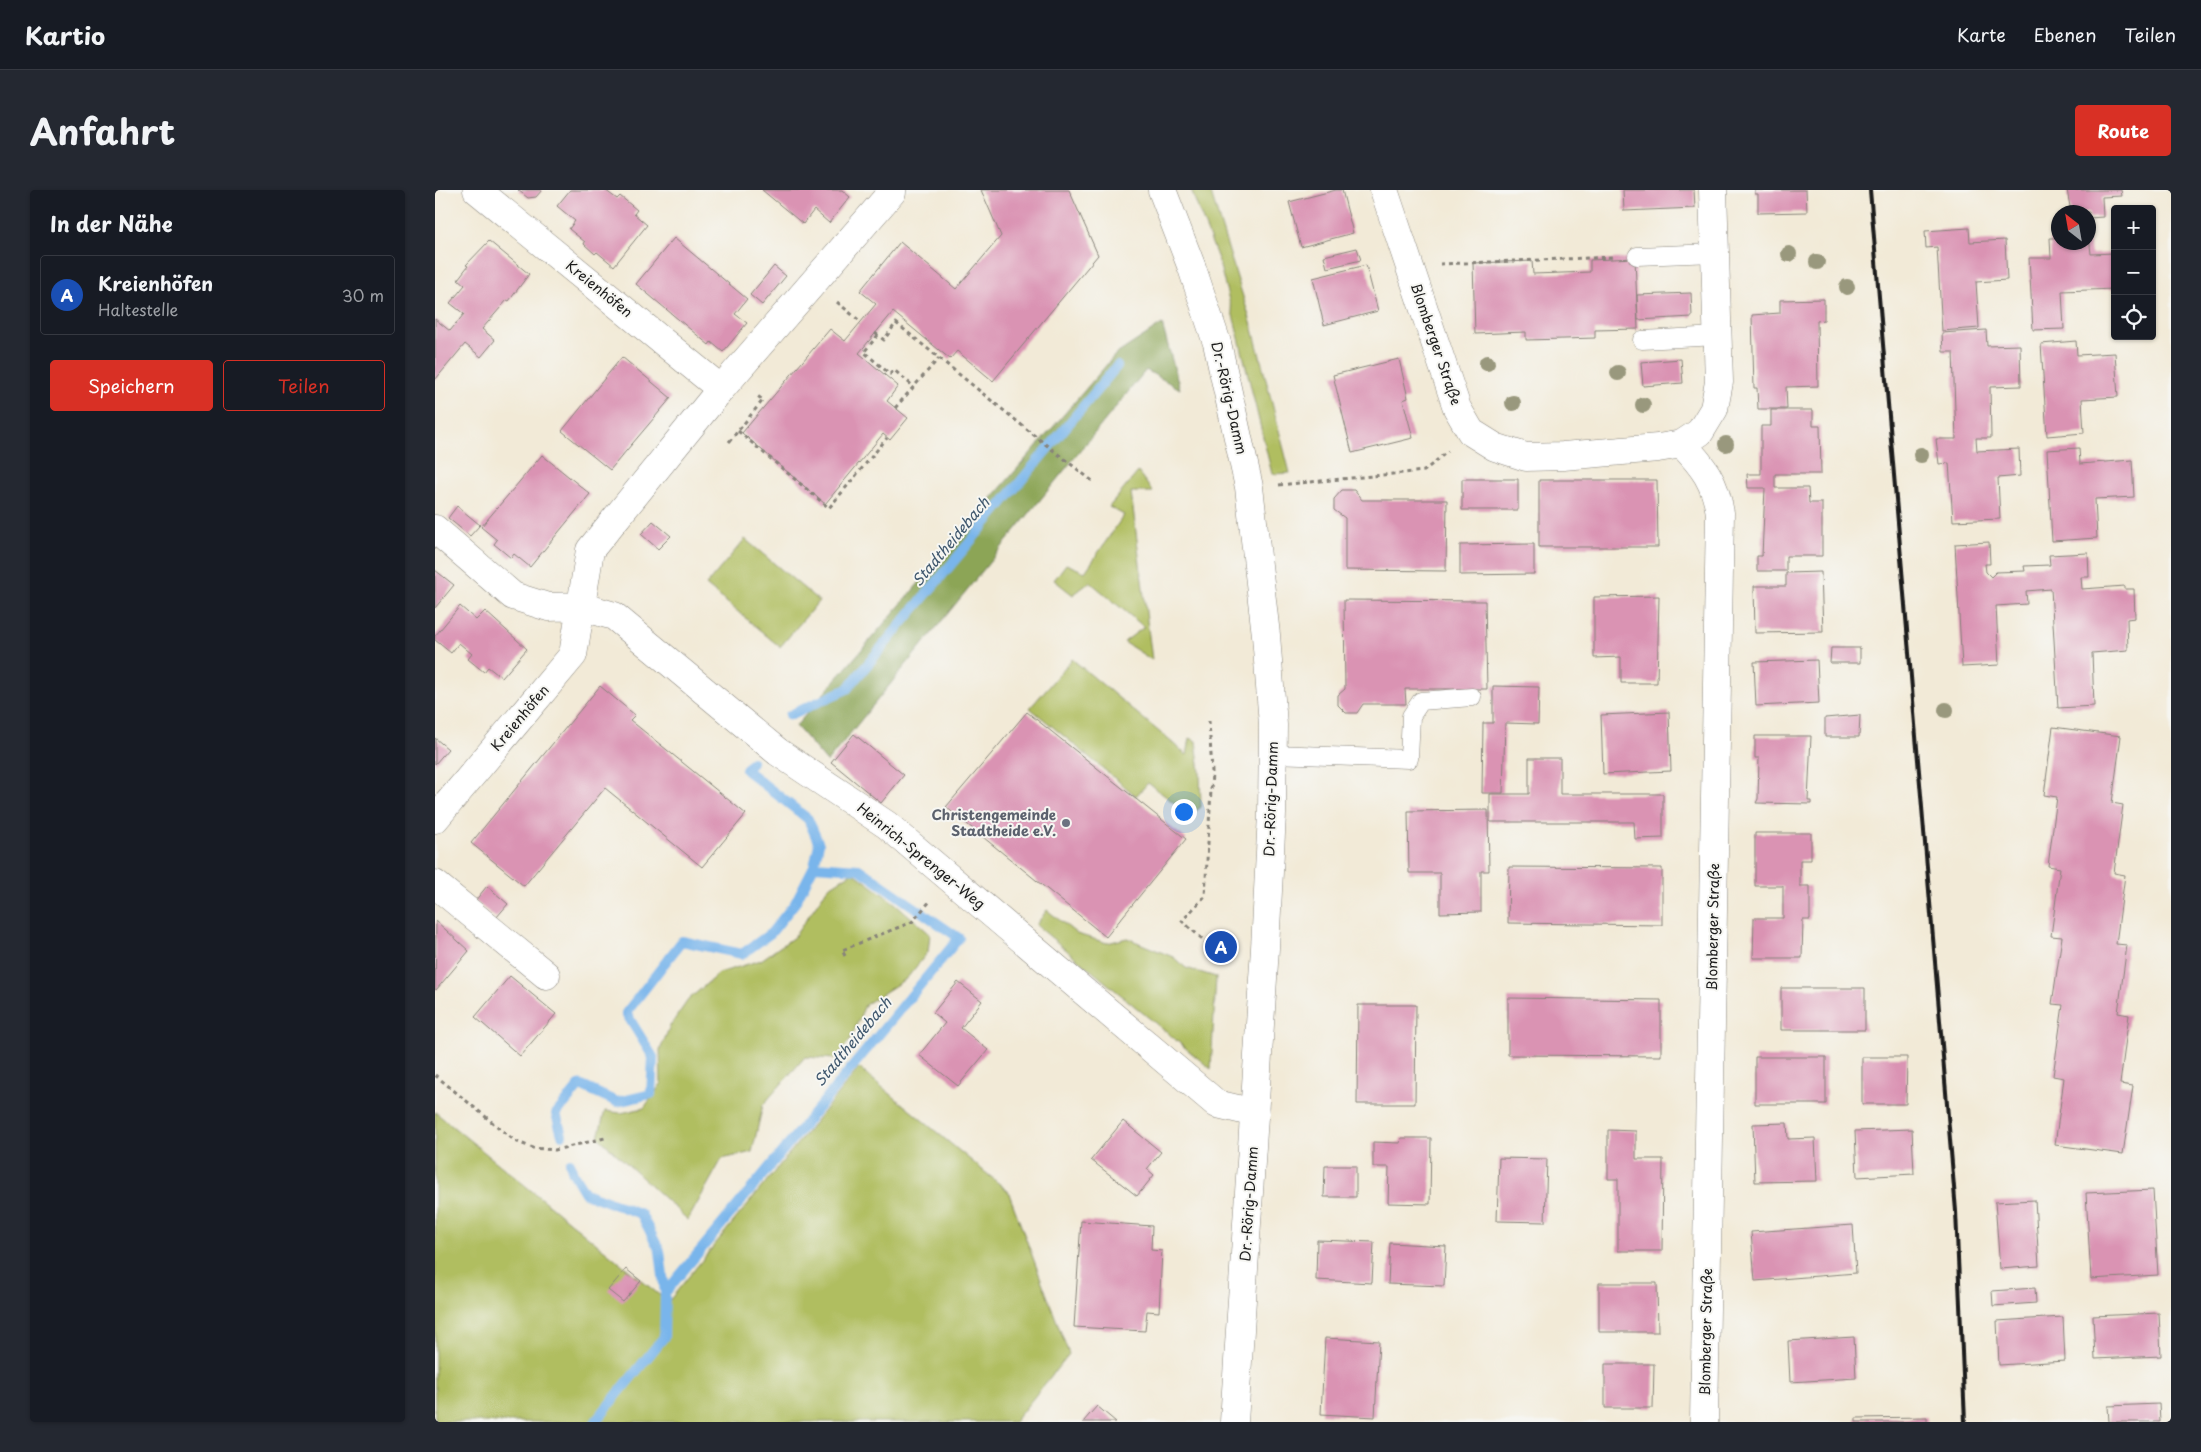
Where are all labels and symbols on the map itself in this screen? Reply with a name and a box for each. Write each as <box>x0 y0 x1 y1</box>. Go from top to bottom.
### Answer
north arrow <box>2051 205 2096 250</box>
street label: Kreienhöfen <box>561 255 637 322</box>
street label: Blomberger Straße <box>1406 280 1467 408</box>
street label: Dr.-Rörig-Damm <box>1206 339 1253 456</box>
water label: Stadtheidebach <box>906 491 994 591</box>
street label: Kreienhöfen <box>486 680 554 755</box>
street label: Dr.-Rörig-Damm <box>1258 741 1283 857</box>
street label: Heinrich-Sprenger-Weg <box>853 797 990 914</box>
your location <box>1171 799 1197 825</box>
place label: Christengemeinde Stadtheide e.V. <box>932 804 1056 841</box>
marker: Christengemeinde Stadtheide e.V. <box>1060 817 1072 829</box>
street label: Blomberger Straße <box>1701 863 1724 991</box>
pin: A <box>1205 928 1237 966</box>
water label: Stadtheidebach <box>808 991 896 1091</box>
street label: Dr.-Rörig-Damm <box>1234 1146 1263 1262</box>
street label: Blomberger Straße <box>1694 1268 1717 1396</box>

